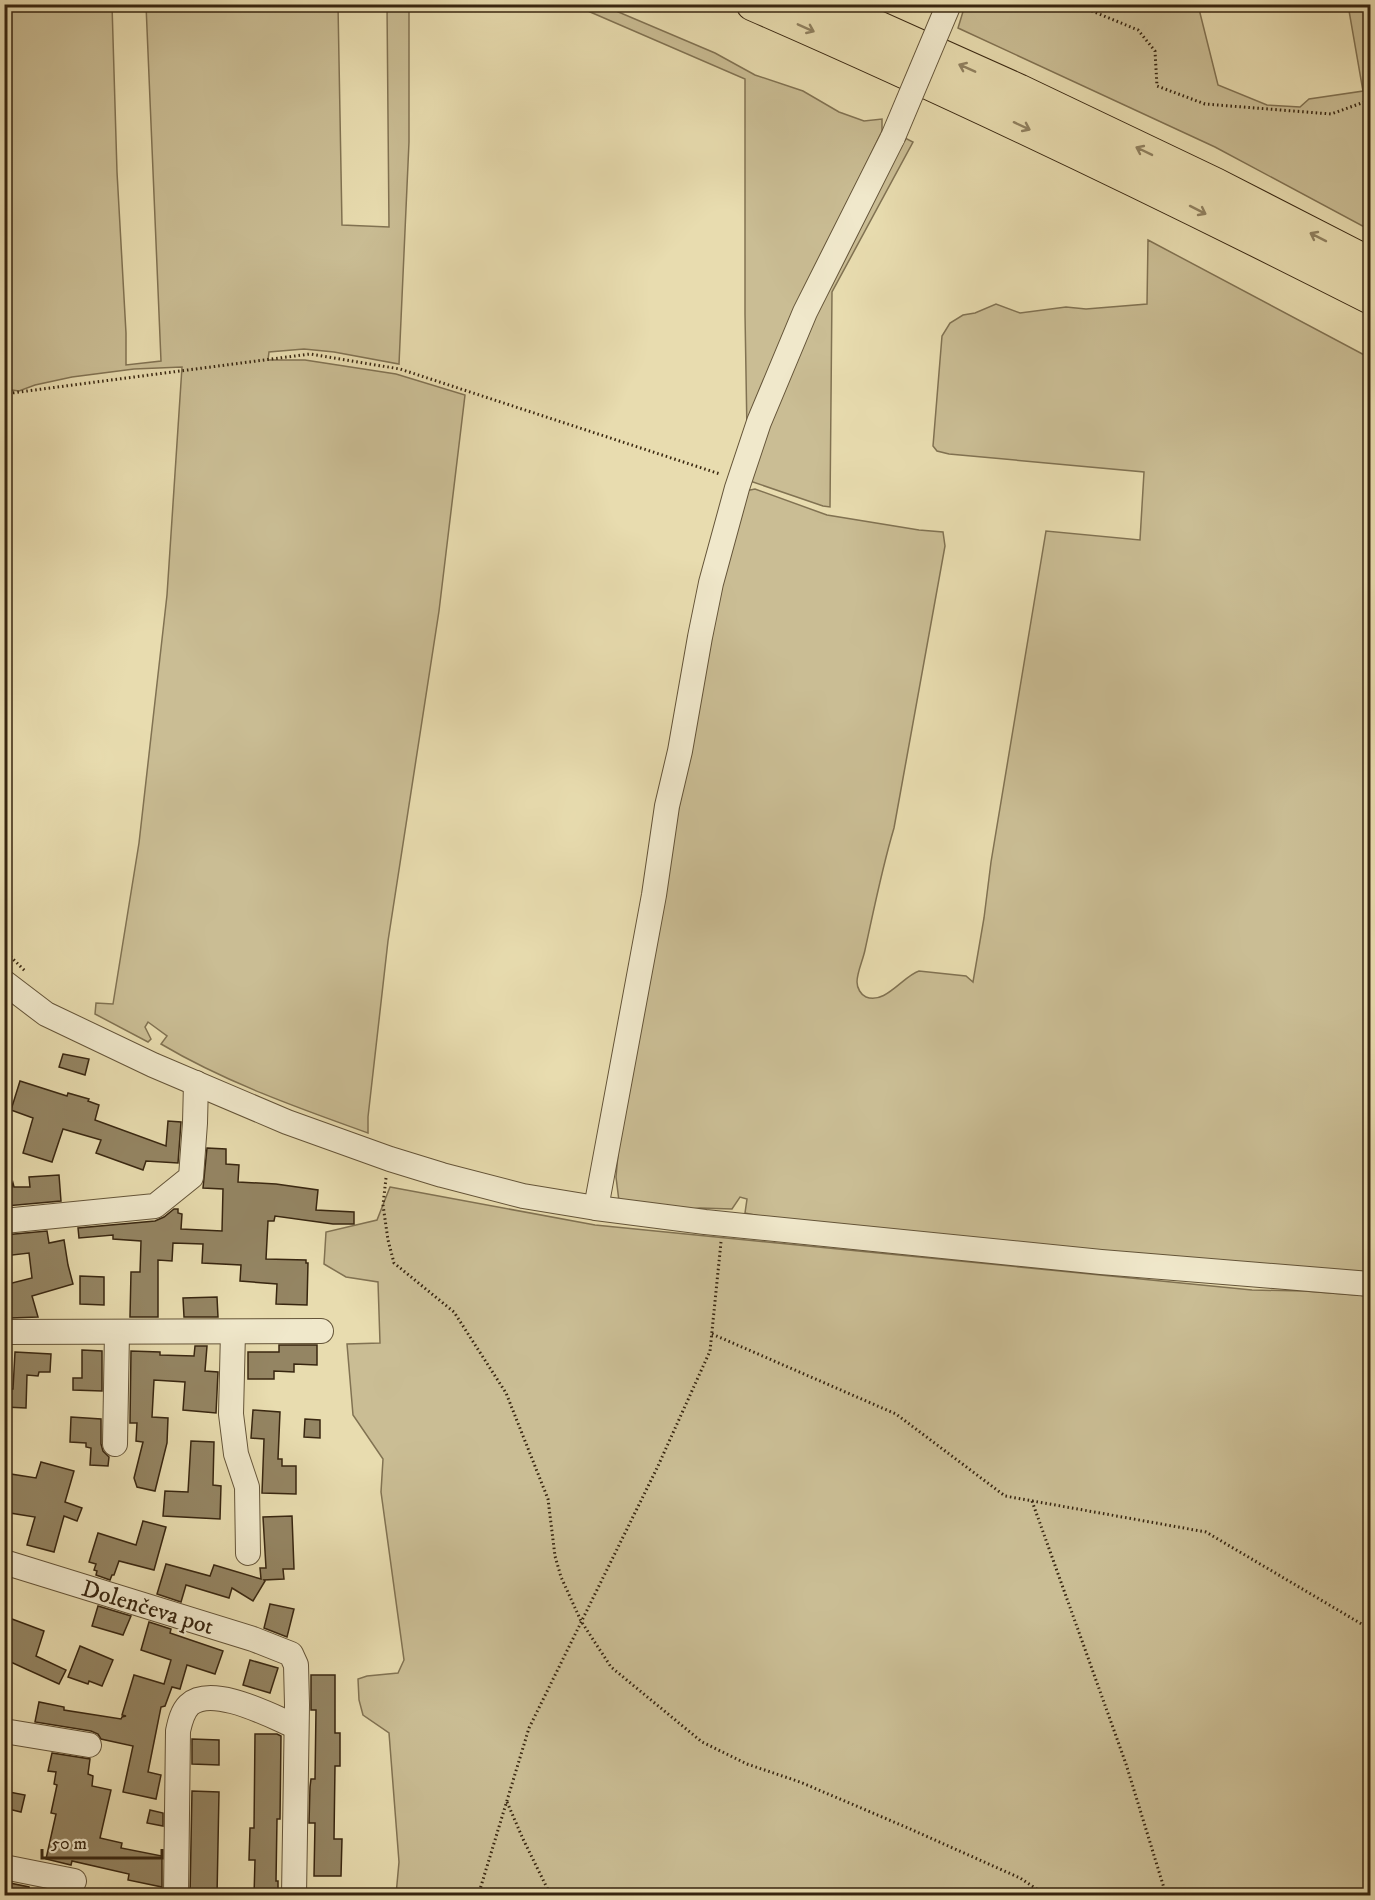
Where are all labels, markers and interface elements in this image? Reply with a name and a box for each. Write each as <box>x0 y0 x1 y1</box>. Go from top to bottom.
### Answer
one-way arrow <box>797 23 815 34</box>
one-way arrow <box>958 61 976 72</box>
one-way arrow <box>1013 120 1031 132</box>
one-way arrow <box>1135 144 1153 156</box>
one-way arrow <box>1189 204 1207 216</box>
one-way arrow <box>1310 231 1328 242</box>
street label: Dolenčeva pot <box>78 1574 218 1642</box>
scale bar <box>42 1822 162 1860</box>
text: 50 m <box>51 1833 87 1855</box>

